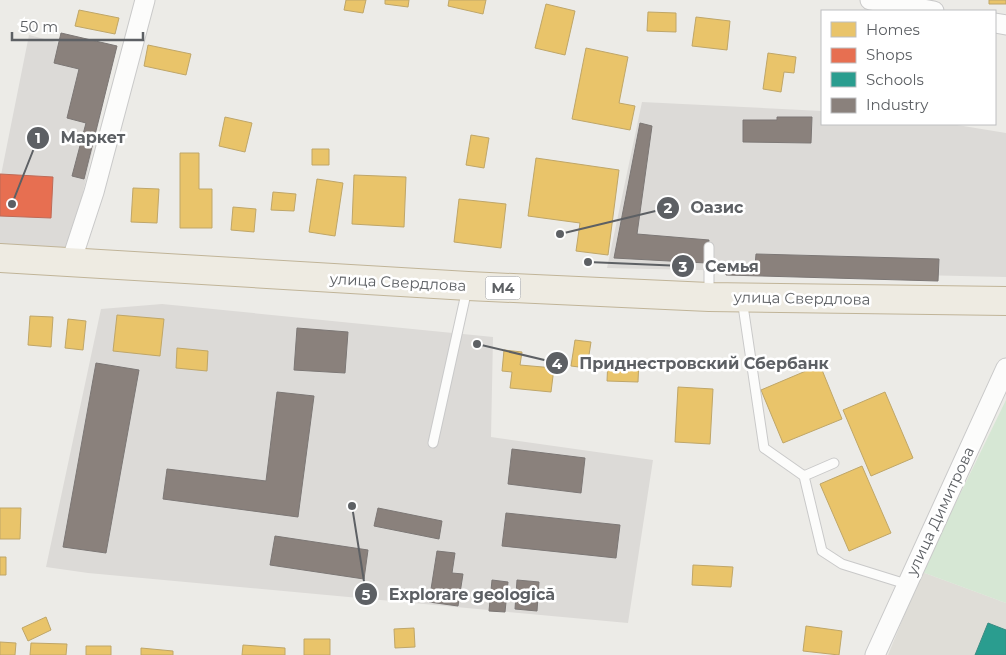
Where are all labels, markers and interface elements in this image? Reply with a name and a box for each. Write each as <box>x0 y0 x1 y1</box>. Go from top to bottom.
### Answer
scale bar <box>12 10 144 42</box>
legend <box>821 10 996 125</box>
text: 50 m <box>20 17 58 36</box>
text: Homes <box>866 20 920 39</box>
text: Shops <box>866 45 912 64</box>
text: Schools <box>866 70 924 89</box>
text: Industry <box>866 95 929 114</box>
callout: Маркет <box>25 122 135 153</box>
text: 1 <box>35 128 41 147</box>
text: Маркет <box>61 128 126 147</box>
callout: Оазис <box>655 192 753 223</box>
text: 2 <box>664 198 673 217</box>
text: Оазис <box>691 198 744 217</box>
callout: Семья <box>671 251 769 282</box>
text: 3 <box>678 257 688 276</box>
text: Семья <box>705 257 759 276</box>
street label: улица Свердлова <box>328 269 467 295</box>
road number: M4 <box>486 276 520 300</box>
street label: улица Свердлова <box>732 287 871 309</box>
callout: Приднестровский Сбербанк <box>544 348 839 379</box>
text: 4 <box>552 354 563 373</box>
text: Приднестровский Сбербанк <box>579 354 829 373</box>
street label: улица Димитрова <box>901 444 978 579</box>
callout: Explorare geologică <box>354 579 565 610</box>
text: 5 <box>362 585 371 604</box>
text: Explorare geologică <box>389 585 555 604</box>

